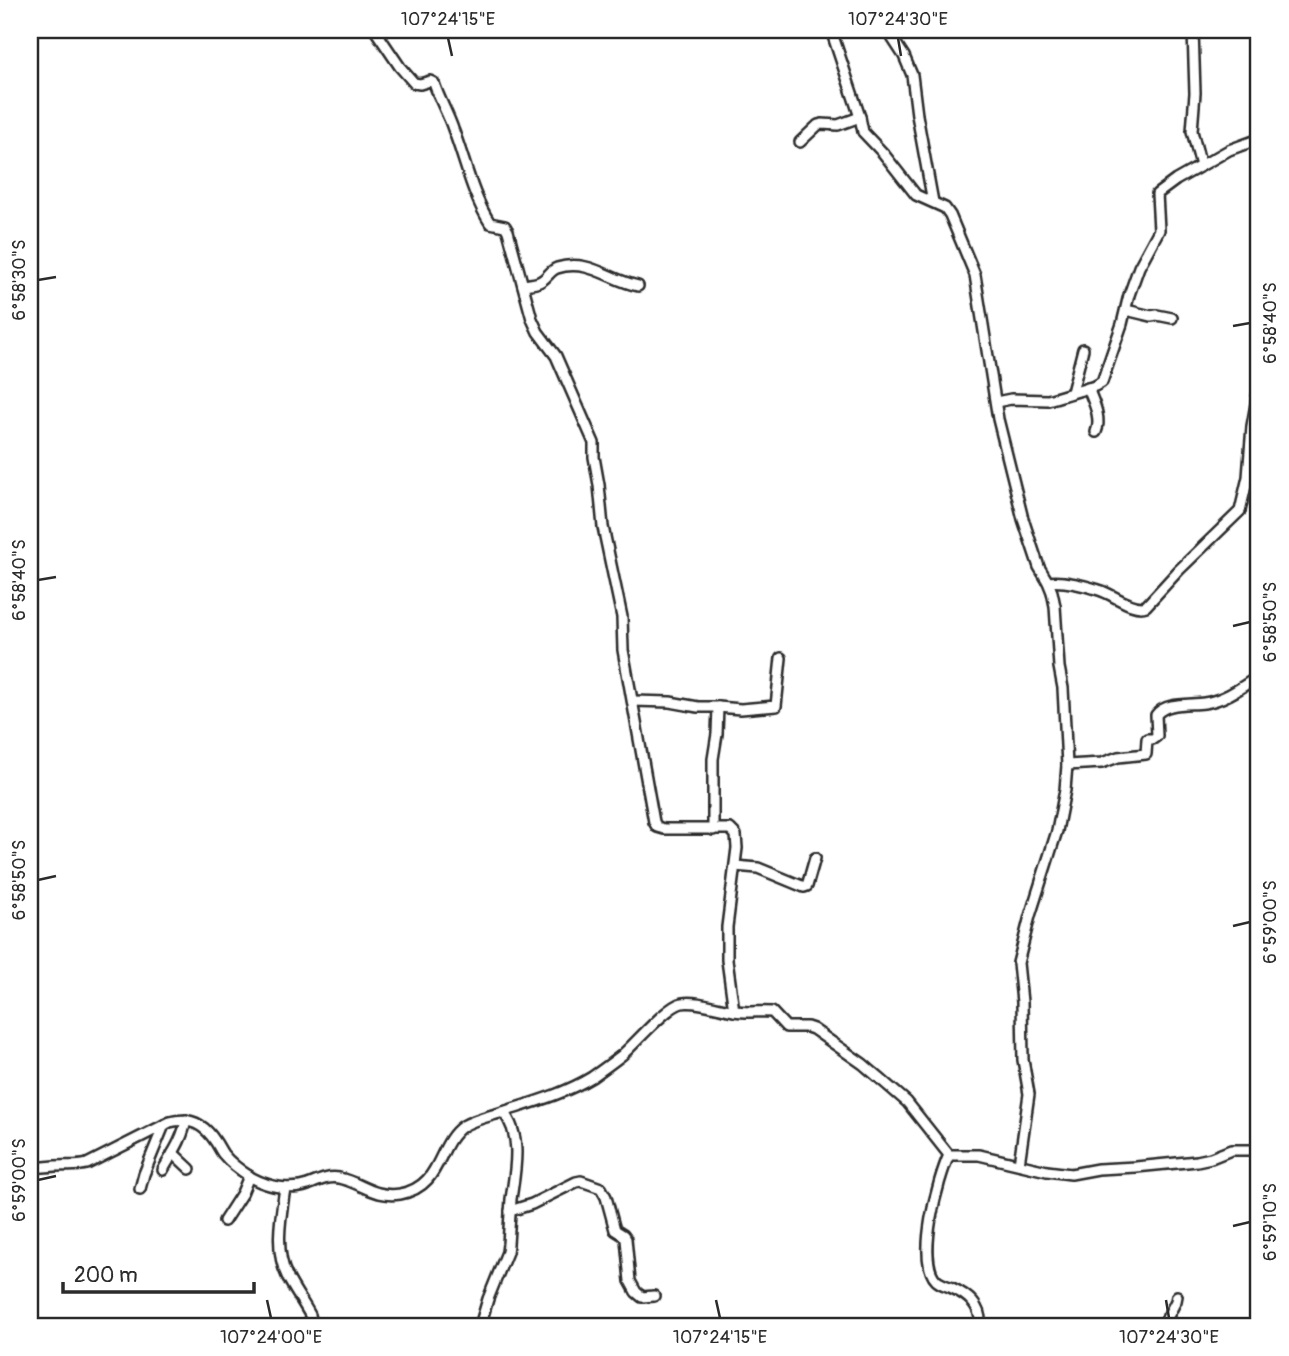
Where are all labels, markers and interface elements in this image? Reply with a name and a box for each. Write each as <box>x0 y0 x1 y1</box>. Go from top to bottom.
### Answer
text: 107°24'15"E <box>401 8 495 31</box>
text: 107°24'30"E <box>848 8 948 31</box>
text: 6°58'30"S <box>8 240 31 320</box>
text: 6°58'40"S <box>1259 282 1282 364</box>
text: 6°58'40"S <box>8 539 31 621</box>
text: 6°58'50"S <box>1259 582 1282 662</box>
text: 6°58'50"S <box>8 840 31 920</box>
text: 6°59'00"S <box>1259 880 1282 964</box>
text: 6°59'00"S <box>8 1138 31 1222</box>
text: 6°59'10"S <box>1259 1183 1282 1261</box>
scale bar <box>63 1251 254 1295</box>
text: 200 m <box>74 1262 138 1289</box>
text: 107°24'00"E <box>220 1326 322 1349</box>
text: 107°24'15"E <box>673 1326 767 1349</box>
text: 107°24'30"E <box>1119 1326 1219 1349</box>

